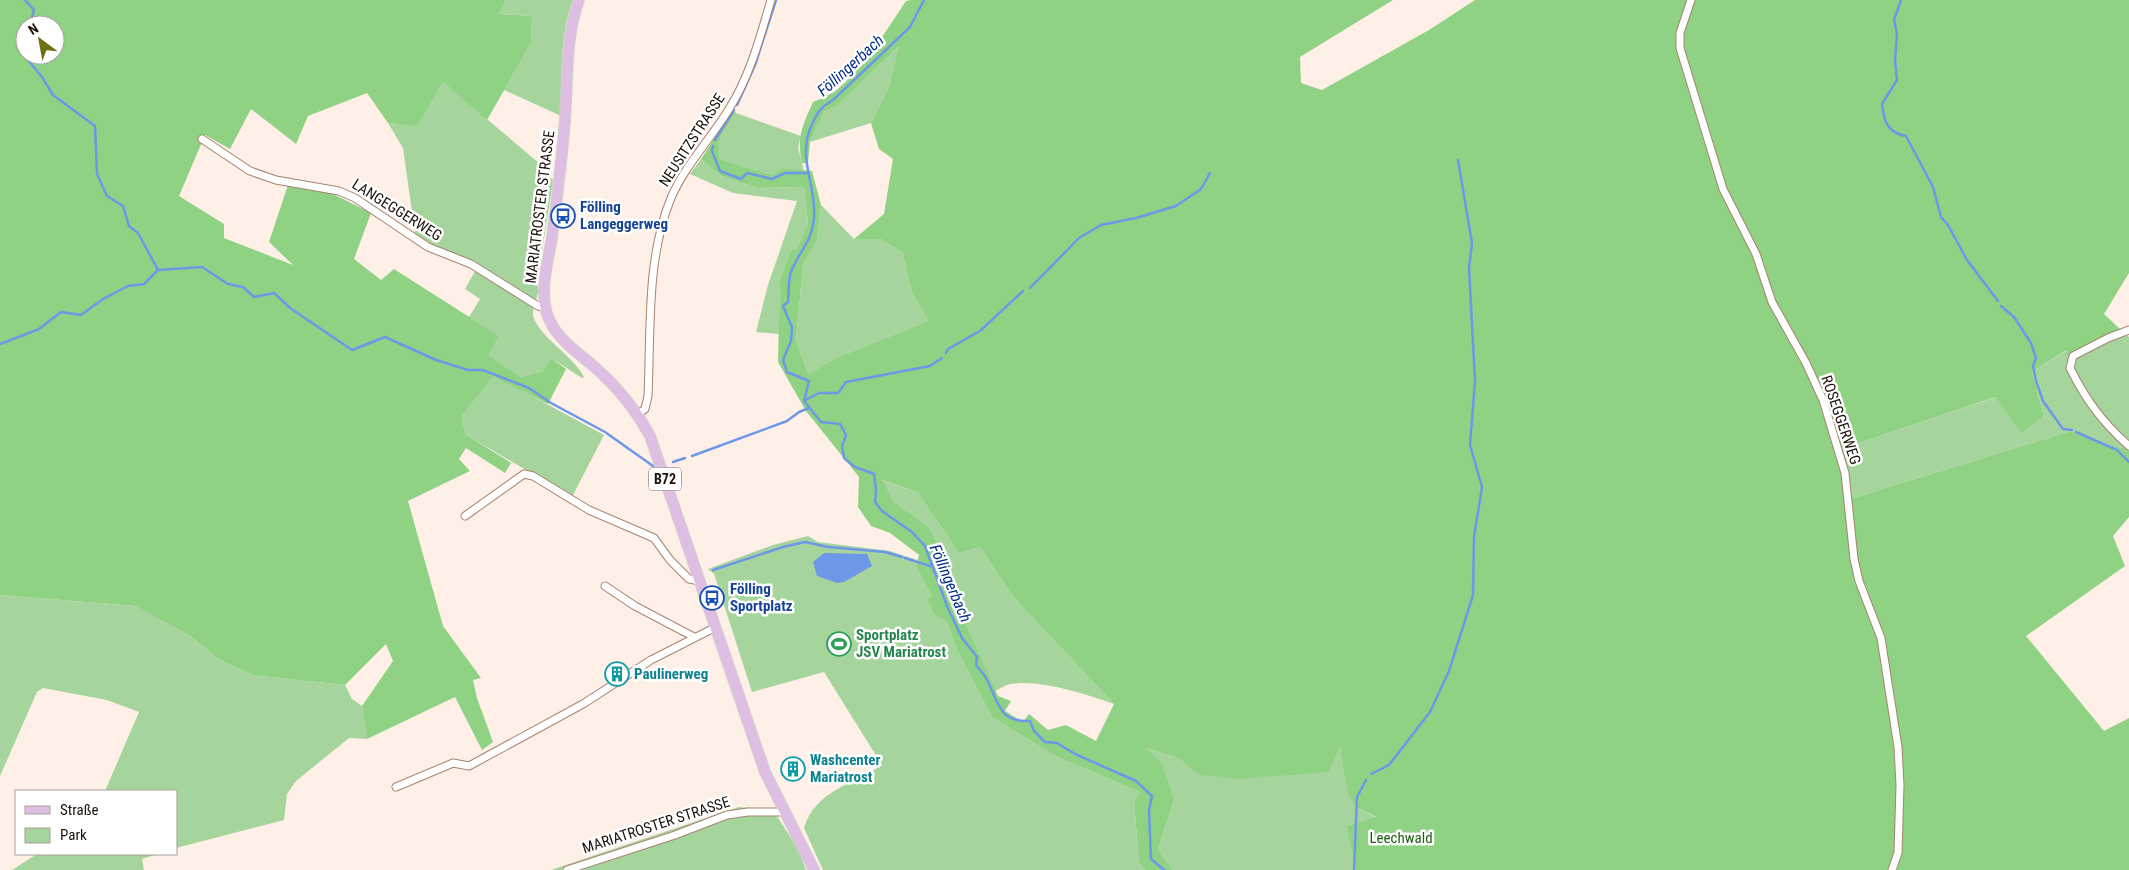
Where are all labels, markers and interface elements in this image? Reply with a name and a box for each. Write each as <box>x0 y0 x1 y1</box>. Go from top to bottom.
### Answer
north arrow <box>15 15 65 65</box>
text: N <box>25 20 41 38</box>
water label: Föllingerbach <box>813 31 887 100</box>
street label: NEUSITZSTRASSE <box>655 90 729 190</box>
street label: MARIATROSTER STRASSE <box>522 129 558 285</box>
street label: LANGEGGERWEG <box>349 175 445 245</box>
place label: Fölling Langeggerweg <box>580 198 668 233</box>
bus stop icon: Fölling Langeggerweg <box>550 203 576 229</box>
street label: ROSEGGERWEG <box>1817 373 1865 467</box>
road number: B72 <box>649 468 681 490</box>
water label: Föllingerbach <box>926 541 975 625</box>
place label: Fölling Sportplatz <box>730 580 793 615</box>
bus stop icon: Fölling Sportplatz <box>699 585 725 611</box>
place label: Sportplatz JSV Mariatrost <box>856 626 946 661</box>
sports icon: Sportplatz JSV Mariatrost <box>826 631 852 657</box>
building icon: Paulinerweg <box>604 661 630 687</box>
place label: Paulinerweg <box>634 665 708 683</box>
place label: Washcenter Mariatrost <box>810 751 881 786</box>
building icon: Washcenter Mariatrost <box>780 756 806 782</box>
legend <box>15 790 178 855</box>
street label: MARIATROSTER STRASSE <box>580 793 732 857</box>
text: Straße <box>60 801 99 819</box>
text: Park <box>60 826 87 844</box>
park label: Leechwald <box>1369 829 1433 847</box>

